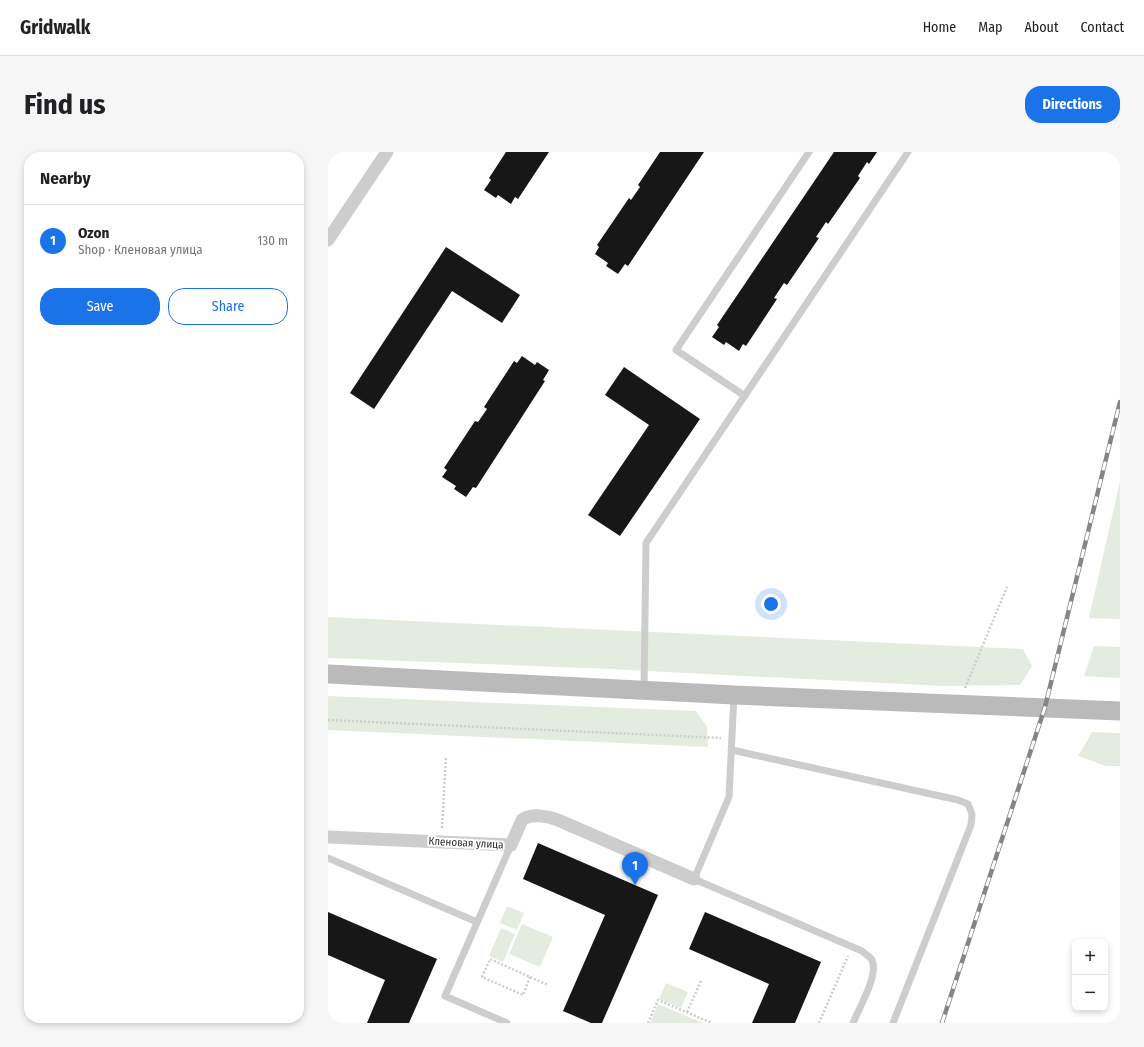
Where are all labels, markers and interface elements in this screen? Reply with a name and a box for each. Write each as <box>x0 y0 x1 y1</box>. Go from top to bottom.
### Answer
text: Gridwalk <box>20 16 90 39</box>
text: Home <box>923 19 956 36</box>
text: Map <box>978 19 1002 36</box>
text: About <box>1024 19 1059 36</box>
text: Contact <box>1081 19 1124 36</box>
button: Directions <box>1025 86 1120 123</box>
text: Find us <box>24 88 106 121</box>
text: Nearby <box>40 168 91 189</box>
text: Ozon <box>78 224 109 242</box>
text: 1 <box>50 233 56 248</box>
text: 130 m <box>257 233 288 248</box>
text: Shop · Кленовая улица <box>78 242 203 257</box>
button: Save <box>40 288 160 325</box>
button: Share <box>168 288 288 325</box>
your location <box>761 594 781 614</box>
street label: Кленовая улица <box>428 835 504 851</box>
pin: 1 <box>622 852 648 885</box>
map controls <box>1072 939 1108 1011</box>
button: + <box>1072 939 1108 975</box>
button: − <box>1072 975 1108 1011</box>

